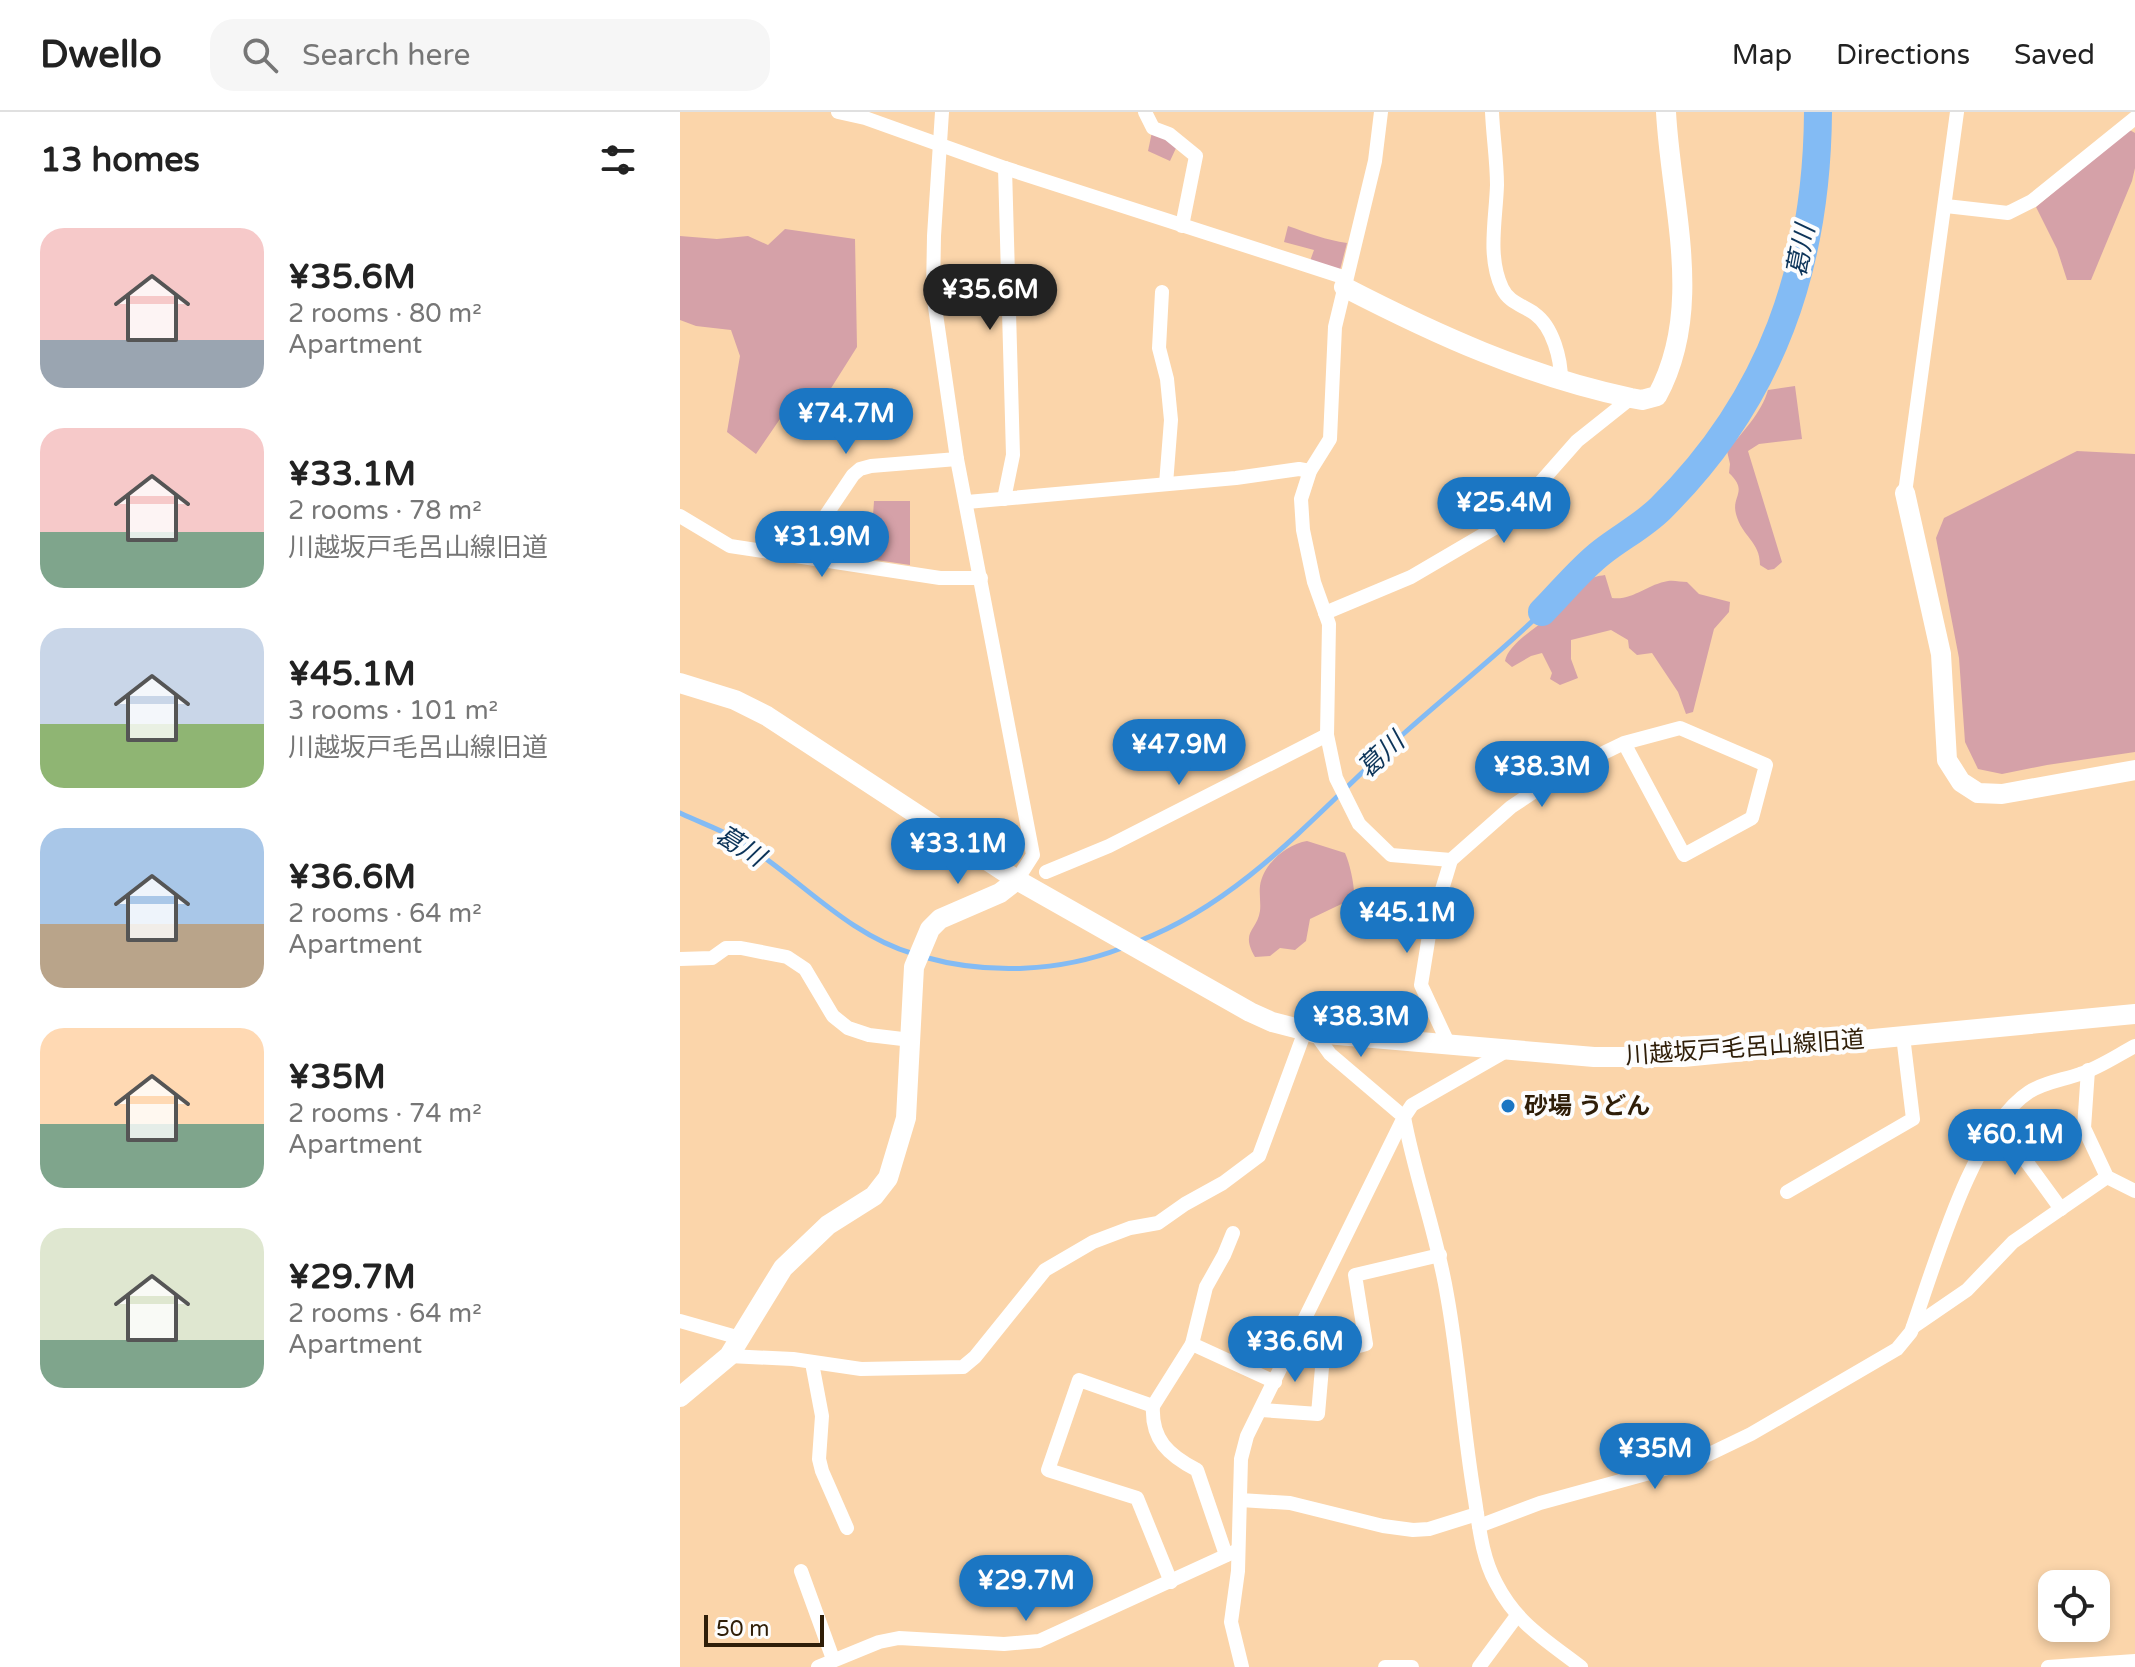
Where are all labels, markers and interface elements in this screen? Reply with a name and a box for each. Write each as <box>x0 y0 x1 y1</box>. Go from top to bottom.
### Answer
search box <box>210 19 770 91</box>
text: Dwello <box>40 32 162 78</box>
icon: search <box>238 33 282 77</box>
text: Search here <box>302 37 471 74</box>
text: Map <box>1732 38 1792 72</box>
text: Directions <box>1836 38 1970 72</box>
text: Saved <box>2014 38 2095 72</box>
icon: filters <box>596 138 640 182</box>
text: 13 homes <box>40 140 200 181</box>
water label: 葛川 <box>1781 220 1822 279</box>
text: ¥35.6M <box>288 257 416 298</box>
icon: home <box>104 260 200 356</box>
pin: ¥35.6M <box>925 264 1055 332</box>
text: ¥35.6M <box>941 274 1039 305</box>
text: 2 rooms · 80 m² <box>288 298 482 329</box>
text: Apartment <box>288 329 422 360</box>
pin: ¥74.7M <box>781 388 911 456</box>
text: ¥74.7M <box>797 398 895 429</box>
text: ¥33.1M <box>288 454 416 495</box>
icon: home <box>104 460 200 556</box>
pin: ¥25.4M <box>1439 477 1569 545</box>
text: ¥25.4M <box>1455 487 1553 518</box>
text: 2 rooms · 78 m² <box>288 495 482 526</box>
pin: ¥31.9M <box>757 511 887 579</box>
text: ¥31.9M <box>773 521 871 552</box>
text: 川越坂戸毛呂山線旧道 <box>288 532 548 563</box>
text: ¥45.1M <box>288 654 416 695</box>
icon: home <box>104 660 200 756</box>
text: 3 rooms · 101 m² <box>288 695 498 726</box>
pin: ¥47.9M <box>1114 719 1244 787</box>
water label: 葛川 <box>1351 724 1413 784</box>
text: ¥47.9M <box>1131 729 1227 760</box>
text: 川越坂戸毛呂山線旧道 <box>288 732 548 763</box>
pin: ¥38.3M <box>1477 741 1607 809</box>
text: ¥38.3M <box>1493 751 1591 782</box>
pin: ¥33.1M <box>893 818 1023 886</box>
water label: 葛川 <box>710 819 773 875</box>
text: ¥33.1M <box>909 828 1007 859</box>
text: ¥36.6M <box>288 857 416 898</box>
icon: home <box>104 860 200 956</box>
pin: ¥45.1M <box>1342 887 1472 955</box>
text: ¥45.1M <box>1358 897 1456 928</box>
text: 2 rooms · 64 m² <box>288 898 482 929</box>
text: Apartment <box>288 929 422 960</box>
pin: ¥38.3M <box>1296 991 1426 1059</box>
text: ¥38.3M <box>1312 1001 1410 1032</box>
street label: 川越坂戸毛呂山線旧道 <box>1624 1025 1866 1071</box>
text: ¥35M <box>288 1057 386 1098</box>
icon: home <box>104 1060 200 1156</box>
place label: 砂場 うどん <box>1524 1092 1650 1121</box>
marker: 砂場 うどん <box>1499 1097 1517 1115</box>
text: 2 rooms · 74 m² <box>288 1098 482 1129</box>
pin: ¥60.1M <box>1950 1109 2080 1177</box>
text: ¥60.1M <box>1966 1119 2064 1150</box>
text: Apartment <box>288 1129 422 1160</box>
text: ¥29.7M <box>288 1257 416 1298</box>
icon: home <box>104 1260 200 1356</box>
text: 2 rooms · 64 m² <box>288 1298 482 1329</box>
pin: ¥36.6M <box>1230 1316 1360 1384</box>
text: ¥36.6M <box>1246 1326 1344 1357</box>
text: Apartment <box>288 1329 422 1360</box>
pin: ¥35M <box>1608 1423 1702 1491</box>
text: ¥35M <box>1618 1433 1692 1464</box>
pin: ¥29.7M <box>961 1555 1091 1623</box>
text: ¥29.7M <box>977 1565 1075 1596</box>
map controls <box>2038 1570 2110 1642</box>
button: locate <box>2038 1570 2110 1642</box>
scale bar <box>704 1611 824 1647</box>
text: 50 m <box>716 1616 770 1642</box>

